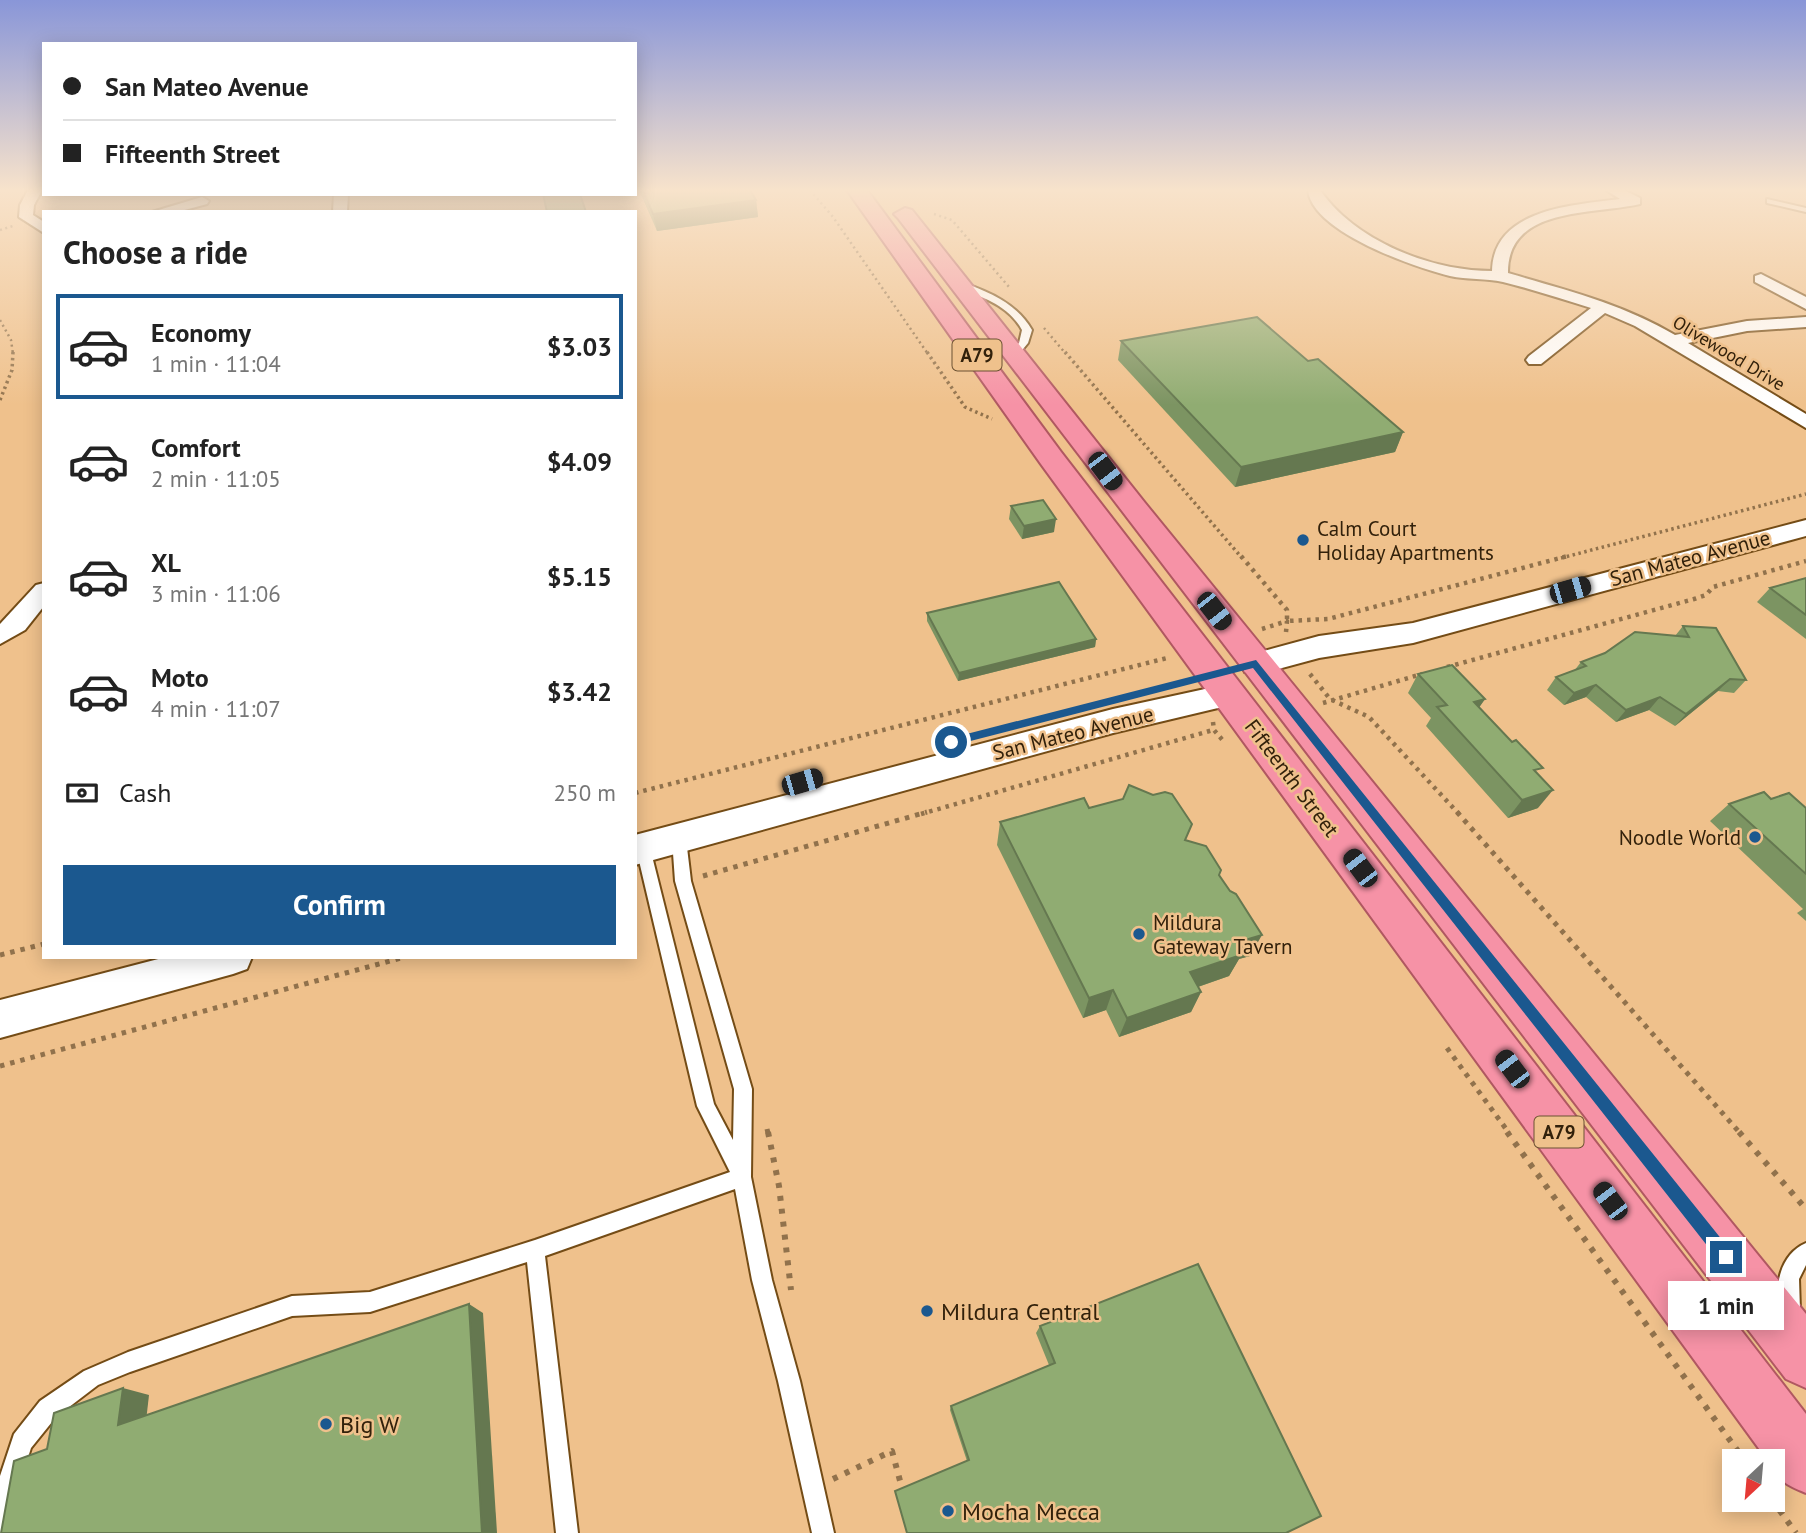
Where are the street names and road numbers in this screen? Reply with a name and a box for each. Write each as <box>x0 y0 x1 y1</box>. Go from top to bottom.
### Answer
street label: Olivewood Drive <box>1669 310 1789 396</box>
road number: A79 <box>953 340 1002 370</box>
street label: San Mateo Avenue <box>1607 524 1773 592</box>
street label: San Mateo Avenue <box>990 700 1156 766</box>
street label: Fifteenth Street <box>1239 714 1345 842</box>
road number: A79 <box>1534 1116 1584 1148</box>

